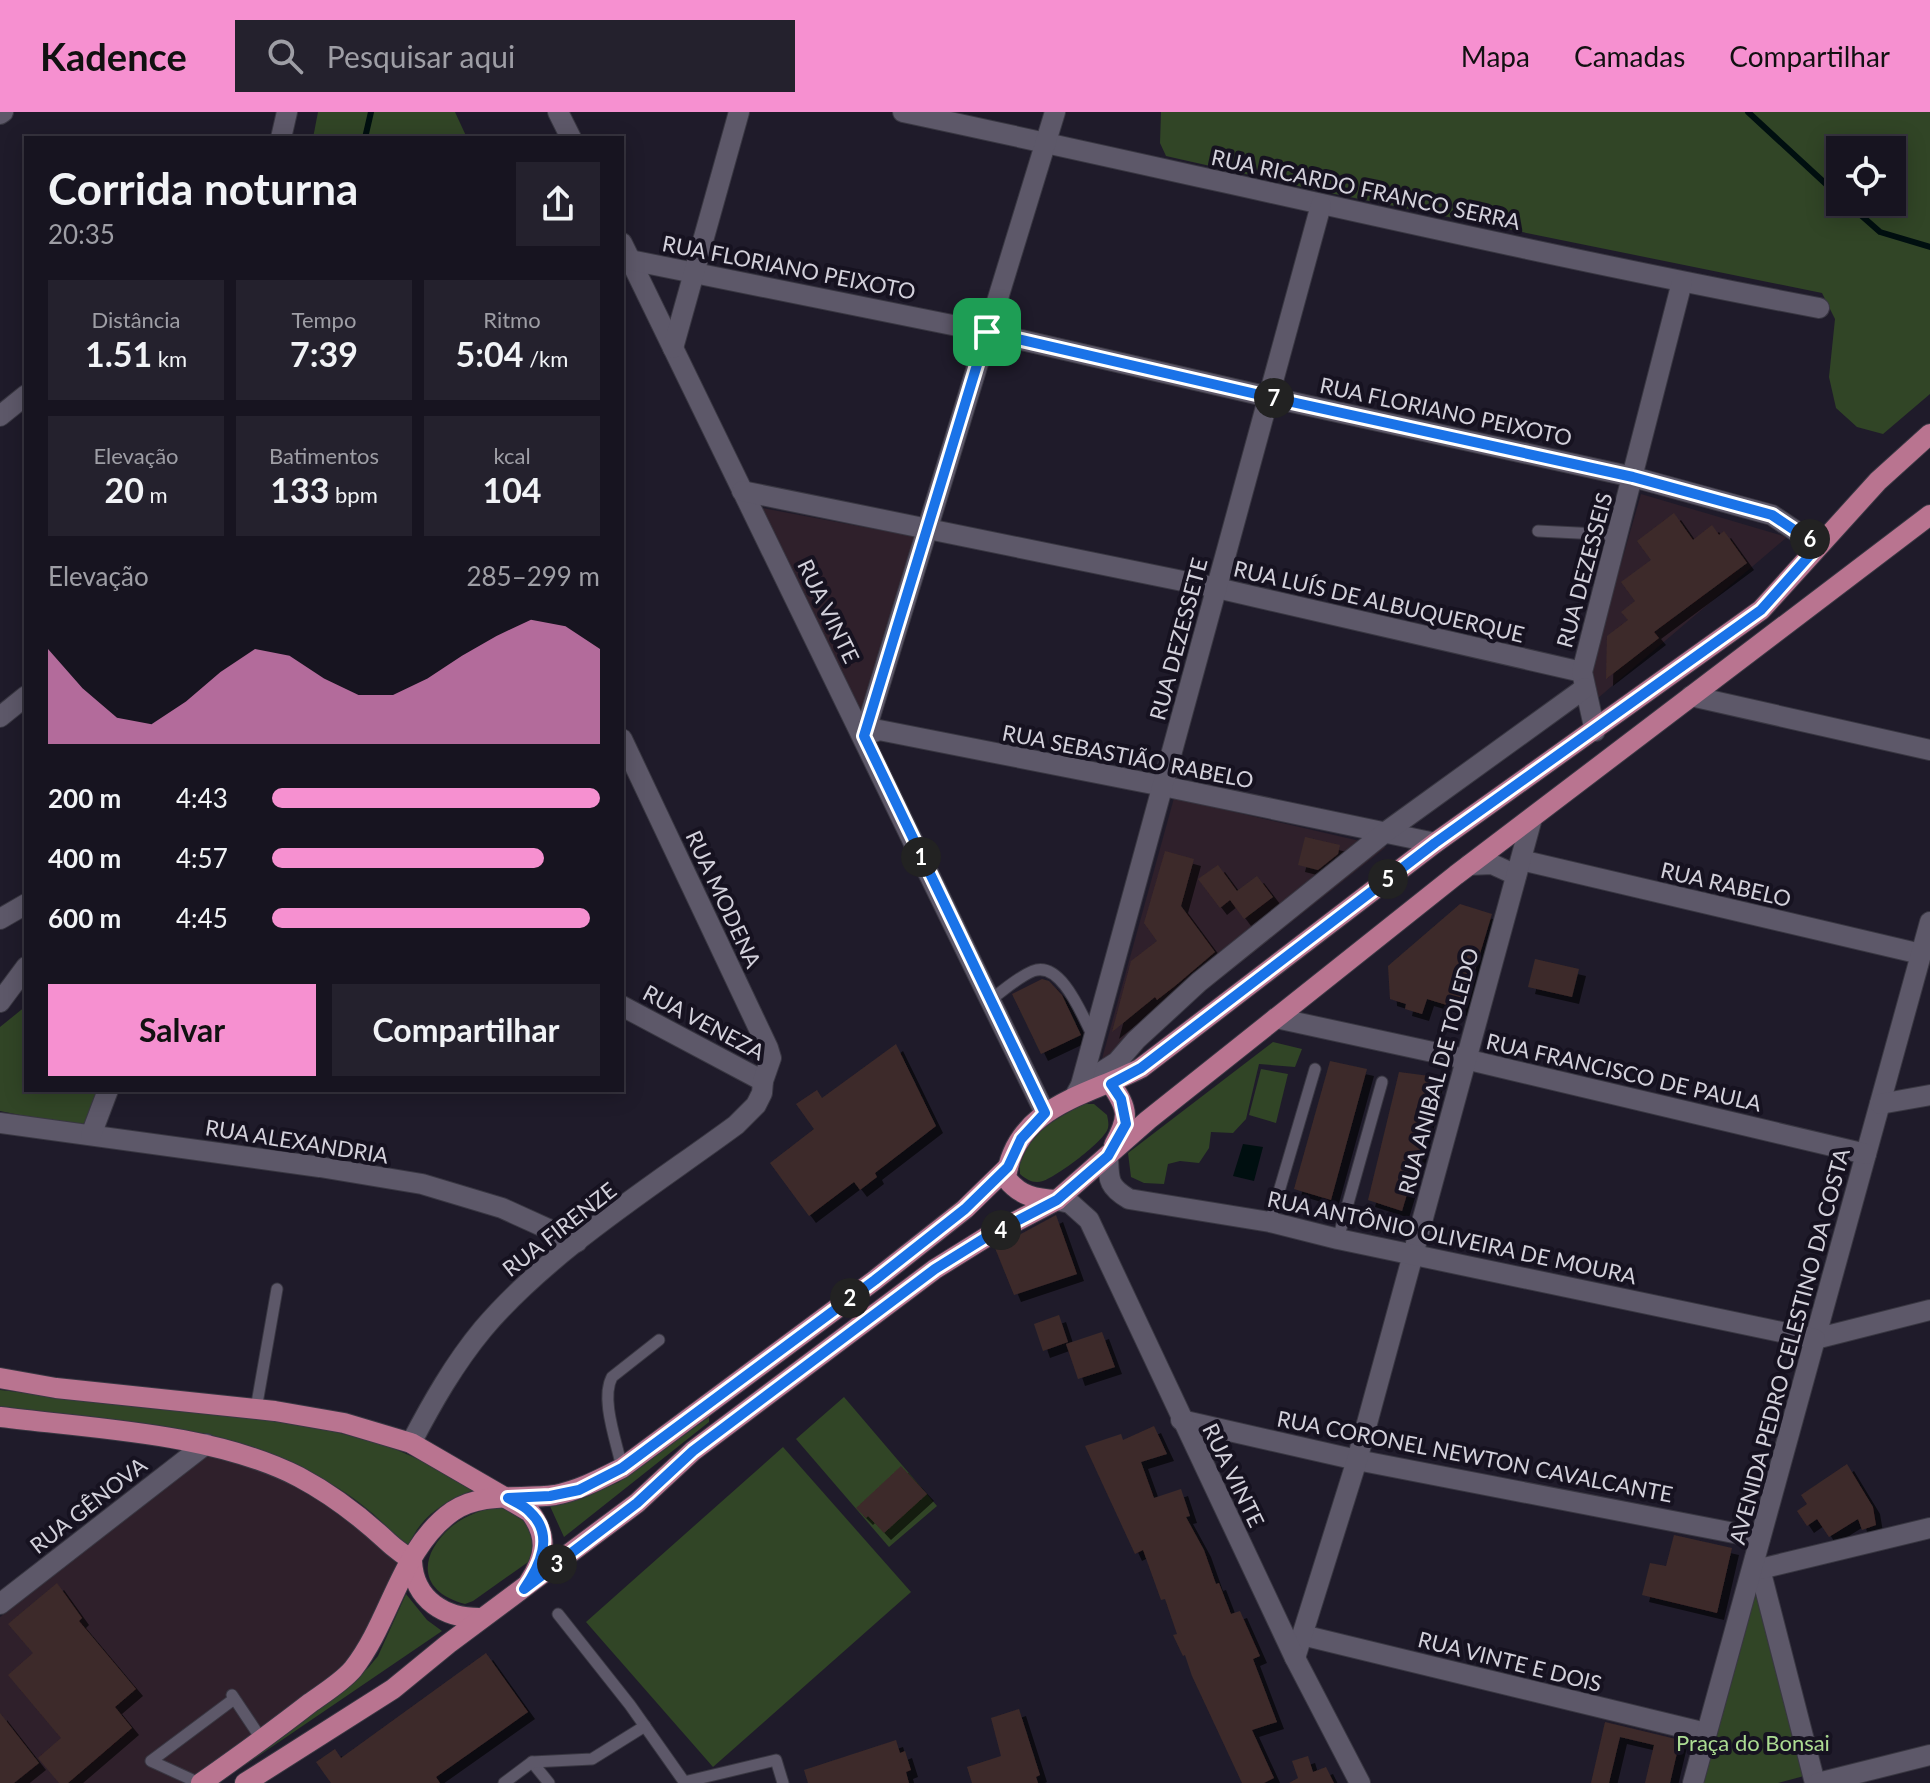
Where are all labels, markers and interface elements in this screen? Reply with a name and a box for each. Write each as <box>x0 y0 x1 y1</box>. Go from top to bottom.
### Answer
search box <box>235 20 795 92</box>
text: Kadence <box>40 33 187 79</box>
icon: search <box>263 34 307 78</box>
text: Pesquisar aqui <box>327 38 515 74</box>
text: Mapa <box>1461 39 1530 73</box>
text: Camadas <box>1574 39 1685 73</box>
text: Compartilhar <box>1729 39 1890 73</box>
map controls <box>1826 136 1906 216</box>
button: locate <box>1826 136 1906 216</box>
street label: RUA RICARDO FRANCO SERRA <box>1209 143 1523 235</box>
text: Corrida noturna <box>48 162 358 214</box>
button: share <box>516 162 600 246</box>
text: 20:35 <box>48 218 115 250</box>
street label: RUA FLORIANO PEIXOTO <box>660 229 918 305</box>
pin <box>953 298 1021 366</box>
text: Distância <box>91 306 181 333</box>
text: Tempo <box>292 306 356 333</box>
text: Ritmo <box>483 306 541 333</box>
icon: arrive <box>965 310 1009 354</box>
text: 1.51 <box>85 333 152 374</box>
text: 7:39 <box>290 333 358 374</box>
text: 5:04 <box>456 333 524 374</box>
text: km <box>152 345 187 372</box>
text: /km <box>524 345 568 372</box>
street label: RUA FLORIANO PEIXOTO <box>1317 371 1575 451</box>
pin: 7 <box>1254 378 1294 418</box>
text: 7 <box>1268 384 1280 411</box>
text: Elevação <box>93 442 179 469</box>
text: Batimentos <box>269 442 379 469</box>
text: kcal <box>493 442 531 469</box>
text: 20 <box>104 469 144 510</box>
text: 133 <box>270 469 329 510</box>
text: 104 <box>482 469 542 510</box>
text: m <box>144 481 168 508</box>
text: bpm <box>329 481 378 508</box>
street label: RUA DEZESSEIS <box>1550 490 1618 650</box>
pin: 6 <box>1790 519 1830 559</box>
text: 6 <box>1804 525 1816 552</box>
street label: RUA LUÍS DE ALBUQUERQUE <box>1231 554 1527 648</box>
street label: RUA VINTE <box>792 555 866 667</box>
street label: RUA DEZESSETE <box>1143 555 1213 723</box>
text: Elevação <box>48 560 149 592</box>
text: 285–299 m <box>466 560 600 592</box>
street label: RUA SEBASTIÃO RABELO <box>1000 718 1256 794</box>
text: 200 m <box>48 782 121 814</box>
text: 4:43 <box>176 782 228 814</box>
street label: RUA MODENA <box>680 826 768 972</box>
pin: 1 <box>901 837 941 877</box>
text: 400 m <box>48 842 121 874</box>
text: 4:57 <box>176 842 228 874</box>
text: 1 <box>915 843 927 870</box>
street label: RUA RABELO <box>1658 856 1794 912</box>
pin: 5 <box>1368 859 1408 899</box>
text: 5 <box>1382 865 1394 892</box>
text: 600 m <box>48 902 121 934</box>
text: 4:45 <box>176 902 228 934</box>
street label: RUA ANIBAL DE TOLEDO <box>1392 945 1484 1197</box>
street label: RUA VENEZA <box>639 979 769 1065</box>
button: Salvar <box>48 984 316 1076</box>
button: Compartilhar <box>332 984 600 1076</box>
street label: RUA FRANCISCO DE PAULA <box>1484 1027 1764 1117</box>
street label: RUA ALEXANDRIA <box>204 1113 391 1169</box>
street label: AVENIDA PEDRO CELESTINO DA COSTA <box>1723 1145 1855 1547</box>
street label: RUA FIRENZE <box>497 1176 621 1282</box>
street label: RUA ANTÔNIO OLIVEIRA DE MOURA <box>1265 1185 1639 1289</box>
pin: 4 <box>981 1210 1021 1250</box>
text: 4 <box>995 1216 1007 1243</box>
pin: 2 <box>830 1278 870 1318</box>
text: 2 <box>844 1284 856 1311</box>
street label: RUA CORONEL NEWTON CAVALCANTE <box>1275 1404 1675 1508</box>
street label: RUA VINTE <box>1197 1419 1271 1531</box>
street label: RUA GÊNOVA <box>24 1451 152 1559</box>
pin: 3 <box>537 1544 577 1584</box>
text: 3 <box>551 1550 563 1577</box>
street label: RUA VINTE E DOIS <box>1415 1625 1605 1697</box>
park label: Praça do Bonsai <box>1676 1729 1830 1756</box>

